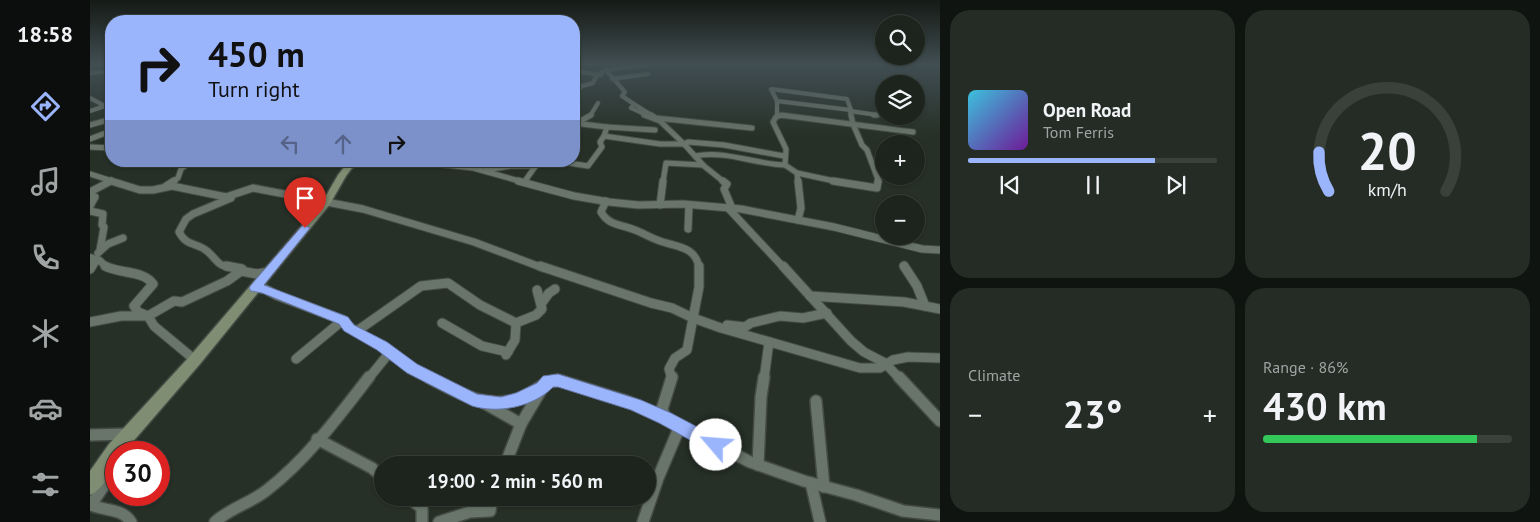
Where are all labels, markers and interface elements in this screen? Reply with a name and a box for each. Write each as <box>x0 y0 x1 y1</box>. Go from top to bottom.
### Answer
map controls <box>875 15 925 245</box>
button: search <box>875 15 925 65</box>
text: 18:58 <box>17 20 73 48</box>
text: 450 m <box>208 31 305 77</box>
icon: right <box>125 35 190 100</box>
text: Turn right <box>208 75 300 103</box>
button: layers <box>875 75 925 125</box>
icon: directions <box>28 89 63 124</box>
text: Open Road <box>1043 98 1131 122</box>
text: 20 <box>1358 117 1417 184</box>
text: Tom Ferris <box>1043 122 1114 142</box>
icon: left <box>276 130 304 158</box>
icon: ahead <box>329 130 357 158</box>
icon: right <box>382 130 410 158</box>
button: + <box>875 135 925 185</box>
icon: music <box>28 164 63 199</box>
icon: previous <box>996 171 1024 199</box>
icon: pause <box>1079 171 1107 199</box>
icon: next <box>1162 171 1190 199</box>
pin <box>284 177 326 228</box>
text: km/h <box>1368 178 1407 201</box>
icon: arrive <box>291 184 319 212</box>
button: − <box>875 195 925 245</box>
icon: phone <box>28 240 63 275</box>
icon: climate <box>28 316 63 351</box>
text: Range · 86% <box>1263 357 1348 377</box>
text: Climate <box>968 365 1020 385</box>
text: 430 km <box>1263 381 1387 430</box>
text: 23° <box>1063 389 1122 438</box>
icon: car <box>28 391 63 426</box>
text: − <box>968 396 982 433</box>
text: + <box>1203 396 1217 433</box>
position arrow <box>689 418 741 470</box>
speed limit sign: 30 <box>105 441 170 506</box>
icon: filters <box>28 467 63 502</box>
text: 19:00 · 2 min · 560 m <box>427 469 603 493</box>

